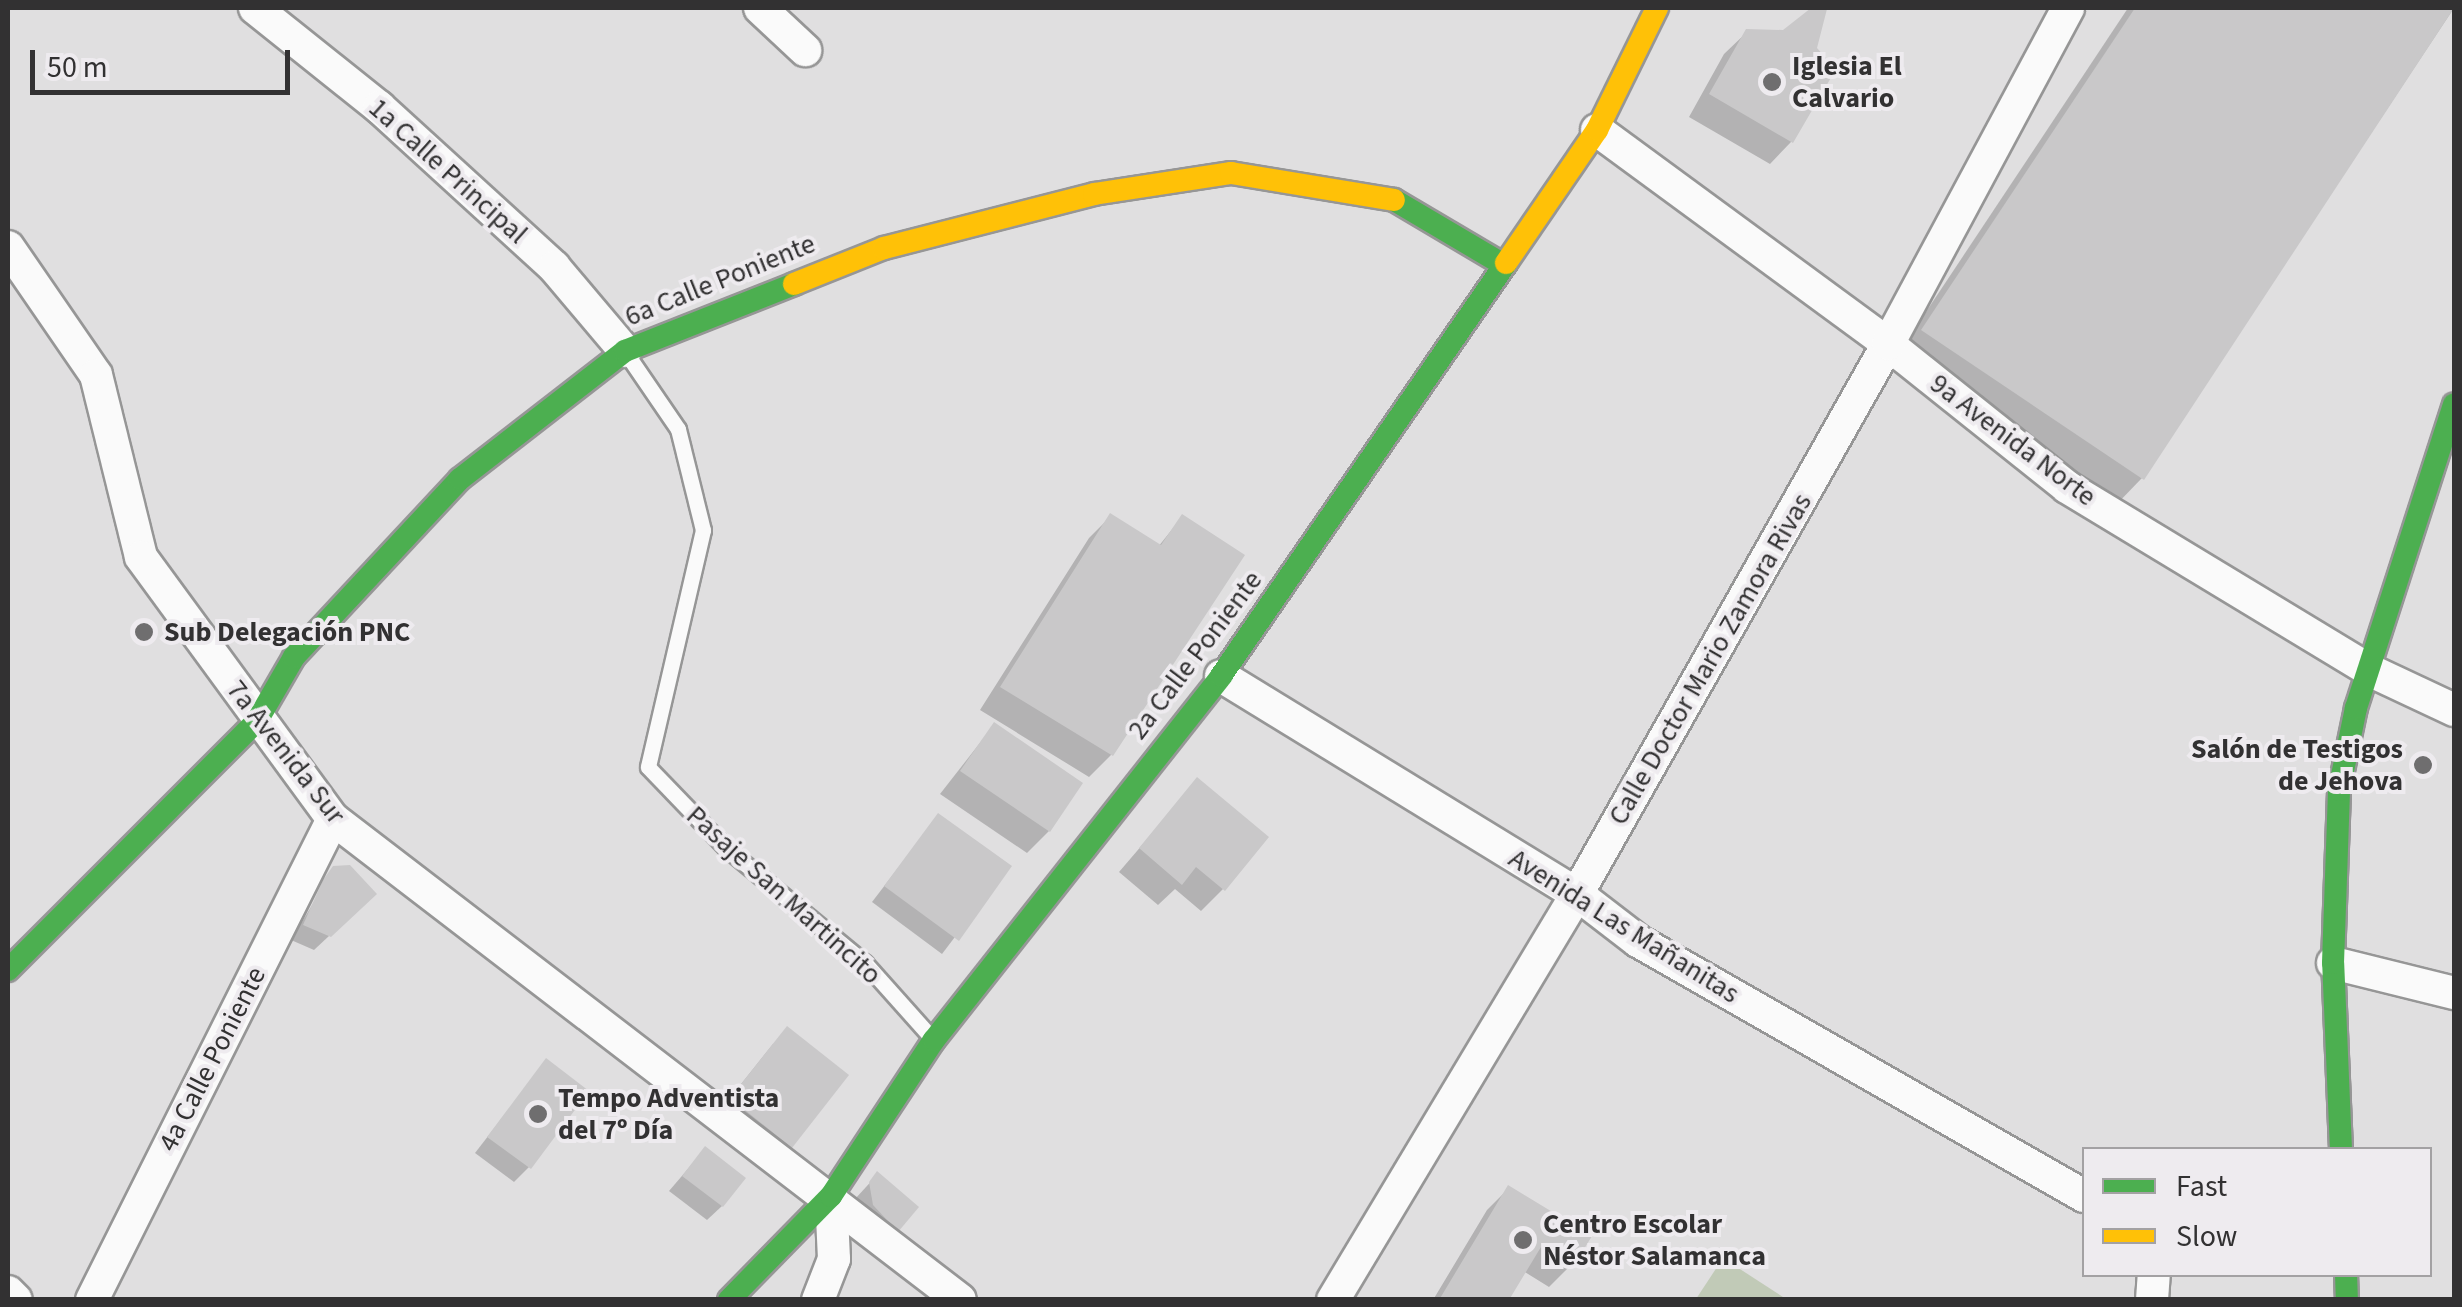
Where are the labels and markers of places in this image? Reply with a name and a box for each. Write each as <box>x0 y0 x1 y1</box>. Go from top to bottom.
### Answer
place label: Iglesia El Calvario <box>1792 49 1902 115</box>
marker: Iglesia El Calvario <box>1761 71 1783 93</box>
place label: Sub Delegación PNC <box>164 615 410 649</box>
marker: Sub Delegación PNC <box>133 621 155 643</box>
place label: Salón de Testigos de Jehova <box>2191 732 2403 798</box>
marker: Salón de Testigos de Jehova <box>2412 754 2434 776</box>
place label: Tempo Adventista del 7º Día <box>558 1081 779 1147</box>
marker: Tempo Adventista del 7º Día <box>527 1103 549 1125</box>
place label: Centro Escolar Néstor Salamanca <box>1543 1207 1766 1273</box>
marker: Centro Escolar Néstor Salamanca <box>1512 1229 1534 1251</box>

